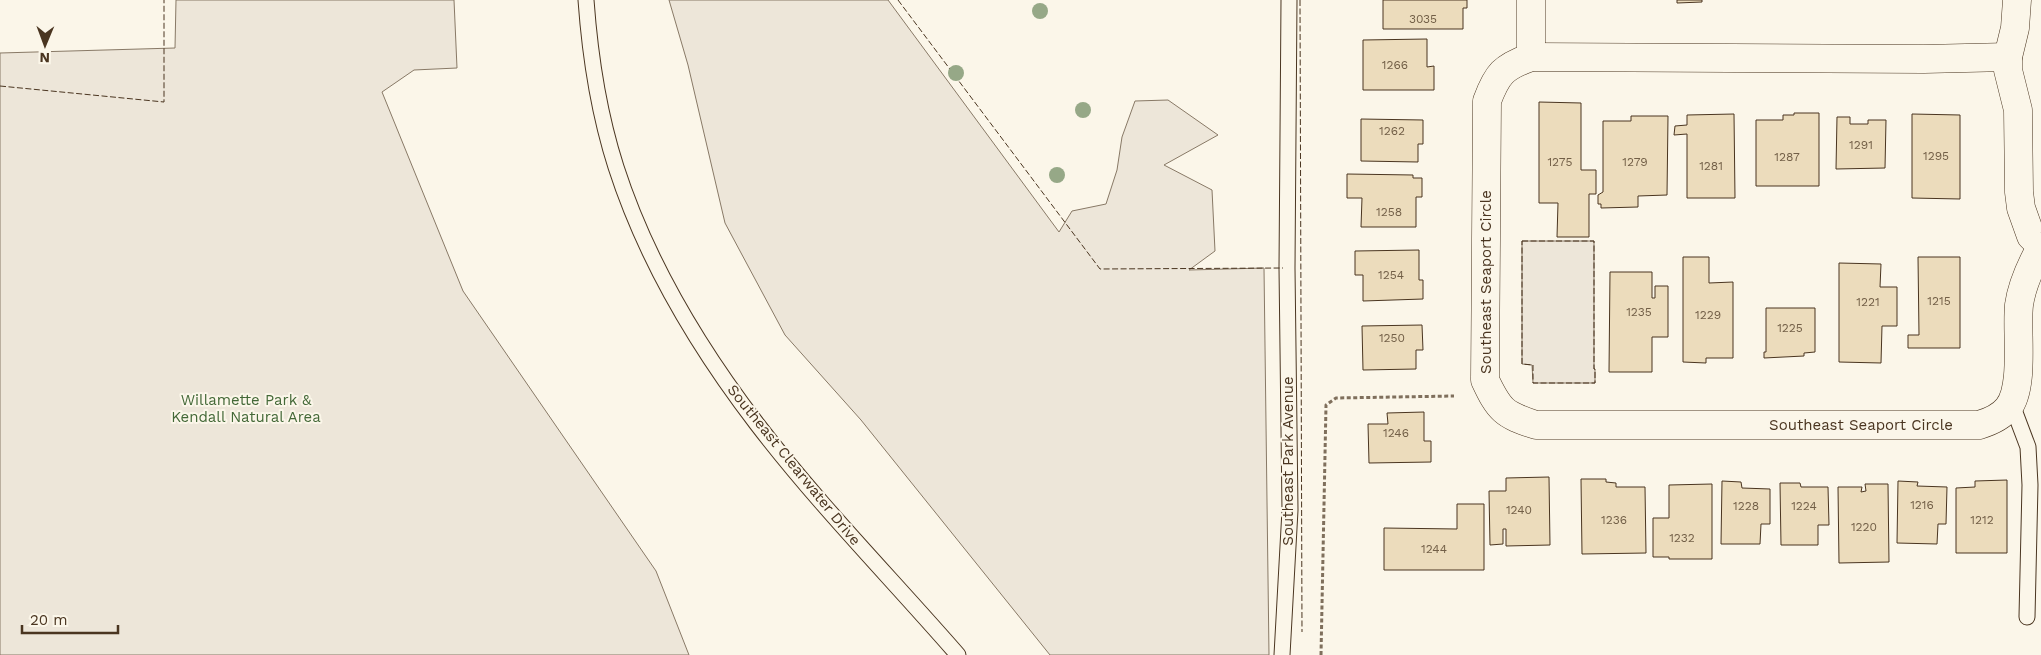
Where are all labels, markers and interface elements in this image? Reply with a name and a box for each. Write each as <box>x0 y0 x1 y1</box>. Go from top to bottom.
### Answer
house number: 3035 <box>1409 12 1437 26</box>
north arrow <box>20 20 70 70</box>
text: N <box>39 50 50 66</box>
house number: 1266 <box>1382 58 1408 72</box>
house number: 1262 <box>1379 124 1405 138</box>
house number: 1291 <box>1849 138 1873 152</box>
house number: 1295 <box>1923 149 1949 163</box>
house number: 1287 <box>1774 150 1800 164</box>
house number: 1275 <box>1547 155 1573 169</box>
house number: 1279 <box>1622 155 1648 169</box>
house number: 1281 <box>1699 159 1723 173</box>
street label: Southeast Seaport Circle <box>1477 190 1495 374</box>
house number: 1258 <box>1376 205 1402 219</box>
house number: 1254 <box>1378 268 1404 282</box>
house number: 1215 <box>1927 294 1951 308</box>
house number: 1221 <box>1856 295 1880 309</box>
house number: 1235 <box>1626 305 1652 319</box>
house number: 1229 <box>1695 308 1721 322</box>
house number: 1225 <box>1777 321 1803 335</box>
house number: 1250 <box>1379 331 1405 345</box>
street label: Southeast Park Avenue <box>1279 376 1297 546</box>
street label: Southeast Clearwater Drive <box>724 381 864 549</box>
park label: Willamette Park & Kendall Natural Area <box>171 391 321 426</box>
street label: Southeast Seaport Circle <box>1769 416 1953 434</box>
house number: 1246 <box>1383 426 1409 440</box>
house number: 1216 <box>1910 498 1934 512</box>
house number: 1228 <box>1733 499 1759 513</box>
house number: 1224 <box>1791 499 1817 513</box>
house number: 1240 <box>1506 503 1532 517</box>
house number: 1236 <box>1601 513 1627 527</box>
house number: 1212 <box>1970 513 1994 527</box>
house number: 1220 <box>1851 520 1877 534</box>
house number: 1232 <box>1669 531 1695 545</box>
house number: 1244 <box>1421 542 1447 556</box>
scale bar <box>22 602 119 634</box>
text: 20 m <box>30 611 68 629</box>

